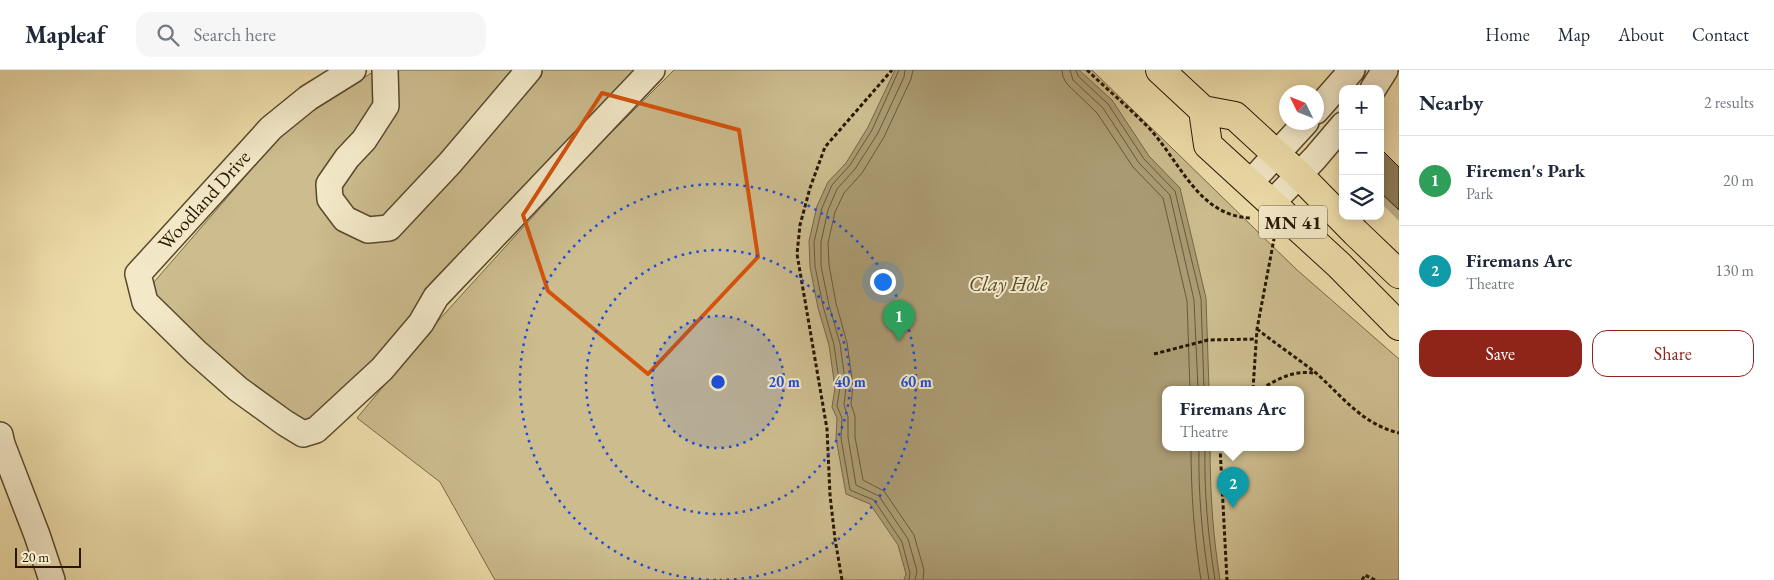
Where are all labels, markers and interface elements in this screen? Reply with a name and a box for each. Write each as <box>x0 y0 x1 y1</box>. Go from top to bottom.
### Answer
search box <box>136 12 486 57</box>
text: Mapleaf <box>25 19 106 50</box>
icon: search <box>154 21 182 49</box>
text: Search here <box>194 22 276 47</box>
text: Home <box>1485 23 1530 46</box>
text: Map <box>1558 23 1590 46</box>
text: About <box>1618 23 1664 46</box>
text: Contact <box>1692 23 1749 46</box>
north arrow <box>1279 85 1324 130</box>
map controls <box>1339 85 1384 220</box>
button: + <box>1339 85 1384 130</box>
text: Nearby <box>1419 89 1483 116</box>
text: 2 results <box>1704 92 1754 113</box>
button: − <box>1339 130 1384 175</box>
street label: Woodland Drive <box>152 144 256 256</box>
text: Firemen's Park <box>1466 158 1585 183</box>
text: 1 <box>1431 170 1439 191</box>
text: 20 m <box>1723 170 1754 191</box>
button: layers <box>1339 175 1384 220</box>
text: Park <box>1466 183 1493 204</box>
road number: MN 41 <box>1259 206 1327 238</box>
text: Firemans Arc <box>1466 248 1572 273</box>
text: 2 <box>1431 260 1439 281</box>
text: 130 m <box>1715 260 1754 281</box>
your location <box>870 269 896 295</box>
water label: Clay Hole <box>969 270 1048 297</box>
text: Theatre <box>1466 273 1514 294</box>
pin: 1 <box>883 300 915 341</box>
button: Save <box>1419 330 1582 377</box>
button: Share <box>1592 330 1754 377</box>
text: 20 m <box>768 372 800 391</box>
text: 40 m <box>834 372 866 391</box>
text: 60 m <box>900 372 932 391</box>
centre of rings <box>709 373 727 391</box>
popup <box>1162 386 1304 451</box>
text: Firemans Arc <box>1180 396 1286 421</box>
text: Theatre <box>1180 421 1228 442</box>
pin: 2 <box>1217 467 1249 508</box>
scale bar <box>15 545 81 568</box>
text: 20 m <box>22 548 49 566</box>

